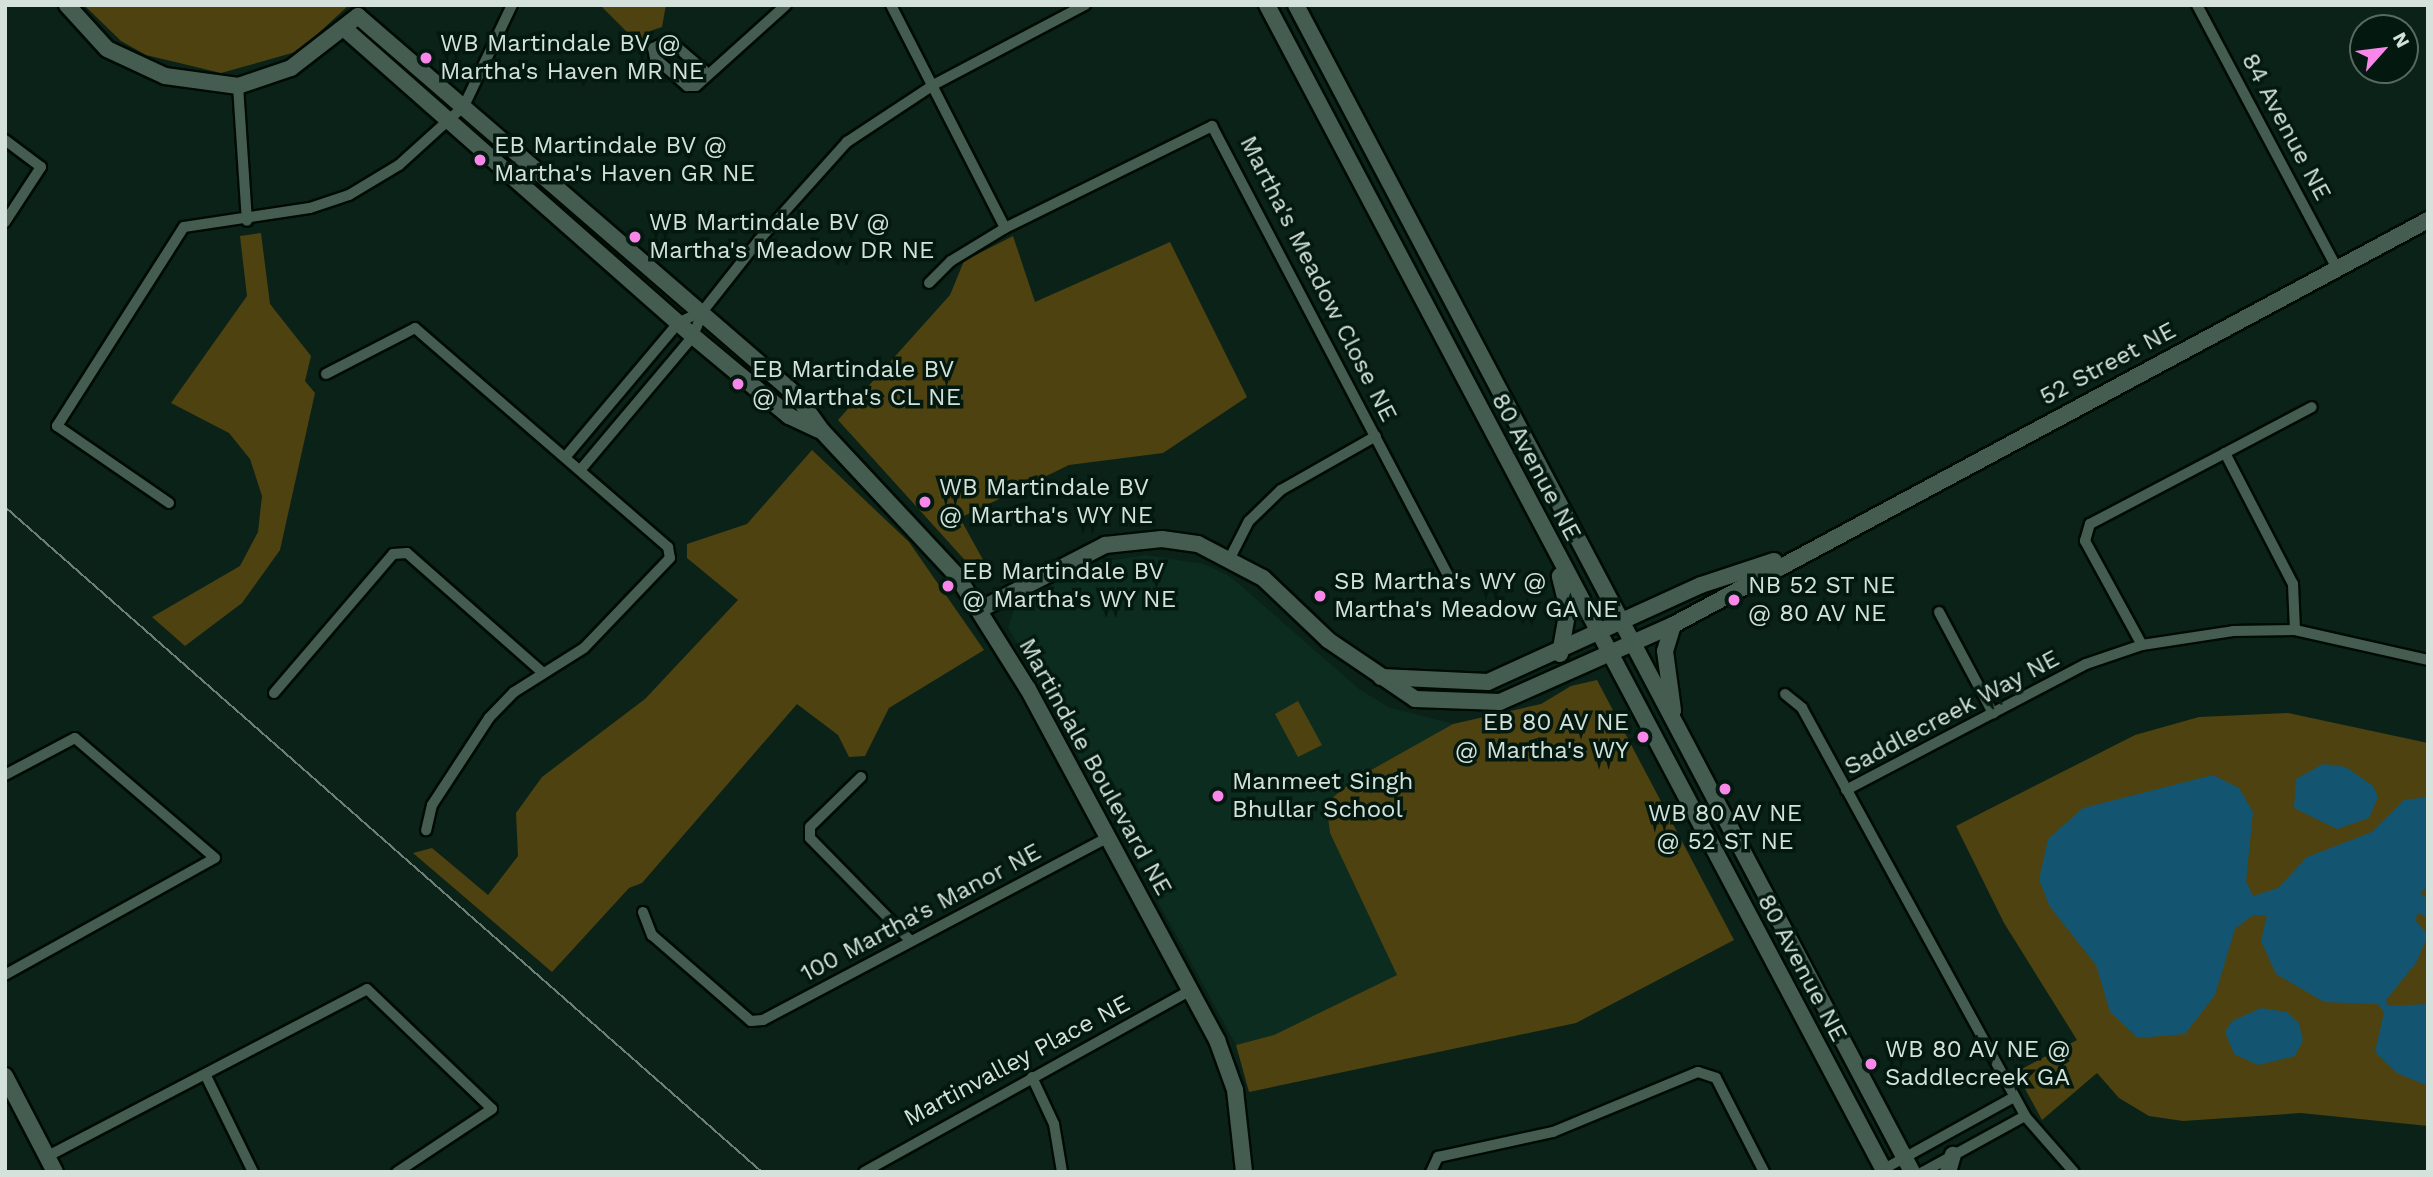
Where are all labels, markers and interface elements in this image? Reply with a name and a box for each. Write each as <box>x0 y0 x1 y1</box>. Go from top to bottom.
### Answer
north arrow <box>2349 14 2419 84</box>
text: N <box>2388 28 2415 51</box>
place label: WB Martindale BV @ Martha's Haven MR NE <box>440 30 704 86</box>
street label: 84 Avenue NE <box>2235 48 2337 206</box>
marker: WB Martindale BV @ Martha's Haven MR NE <box>418 50 434 66</box>
street label: Martha's Meadow Close NE <box>1233 131 1403 427</box>
place label: EB Martindale BV @ Martha's Haven GR NE <box>494 132 755 188</box>
marker: EB Martindale BV @ Martha's Haven GR NE <box>472 152 488 168</box>
place label: WB Martindale BV @ Martha's Meadow DR NE <box>649 209 935 265</box>
marker: WB Martindale BV @ Martha's Meadow DR NE <box>627 229 643 245</box>
street label: 52 Street NE <box>2035 316 2181 412</box>
place label: EB Martindale BV @ Martha's CL NE <box>752 356 962 412</box>
marker: EB Martindale BV @ Martha's CL NE <box>730 376 746 392</box>
street label: 80 Avenue NE <box>1485 388 1587 546</box>
place label: WB Martindale BV @ Martha's WY NE <box>939 474 1155 530</box>
marker: WB Martindale BV @ Martha's WY NE <box>917 494 933 510</box>
place label: EB Martindale BV @ Martha's WY NE <box>962 558 1178 614</box>
place label: SB Martha's WY @ Martha's Meadow GA NE <box>1334 568 1620 624</box>
place label: NB 52 ST NE @ 80 AV NE <box>1748 572 1896 628</box>
marker: EB Martindale BV @ Martha's WY NE <box>940 578 956 594</box>
marker: SB Martha's WY @ Martha's Meadow GA NE <box>1312 588 1328 604</box>
marker: NB 52 ST NE @ 80 AV NE <box>1726 592 1742 608</box>
street label: Martindale Boulevard NE <box>1012 633 1178 901</box>
street label: Saddlecreek Way NE <box>1839 644 2065 782</box>
place label: EB 80 AV NE @ Martha's WY <box>1454 709 1629 765</box>
marker: EB 80 AV NE @ Martha's WY <box>1635 729 1651 745</box>
place label: Manmeet Singh Bhullar School <box>1232 768 1413 824</box>
marker: WB 80 AV NE @ 52 ST NE <box>1717 781 1733 797</box>
marker: Manmeet Singh Bhullar School <box>1210 788 1226 804</box>
place label: WB 80 AV NE @ 52 ST NE <box>1647 800 1803 856</box>
street label: 100 Martha's Manor NE <box>796 837 1046 989</box>
street label: 80 Avenue NE <box>1751 889 1853 1047</box>
street label: Martinvalley Place NE <box>899 989 1135 1133</box>
place label: WB 80 AV NE @ Saddlecreek GA <box>1885 1036 2072 1092</box>
marker: WB 80 AV NE @ Saddlecreek GA <box>1863 1056 1879 1072</box>

